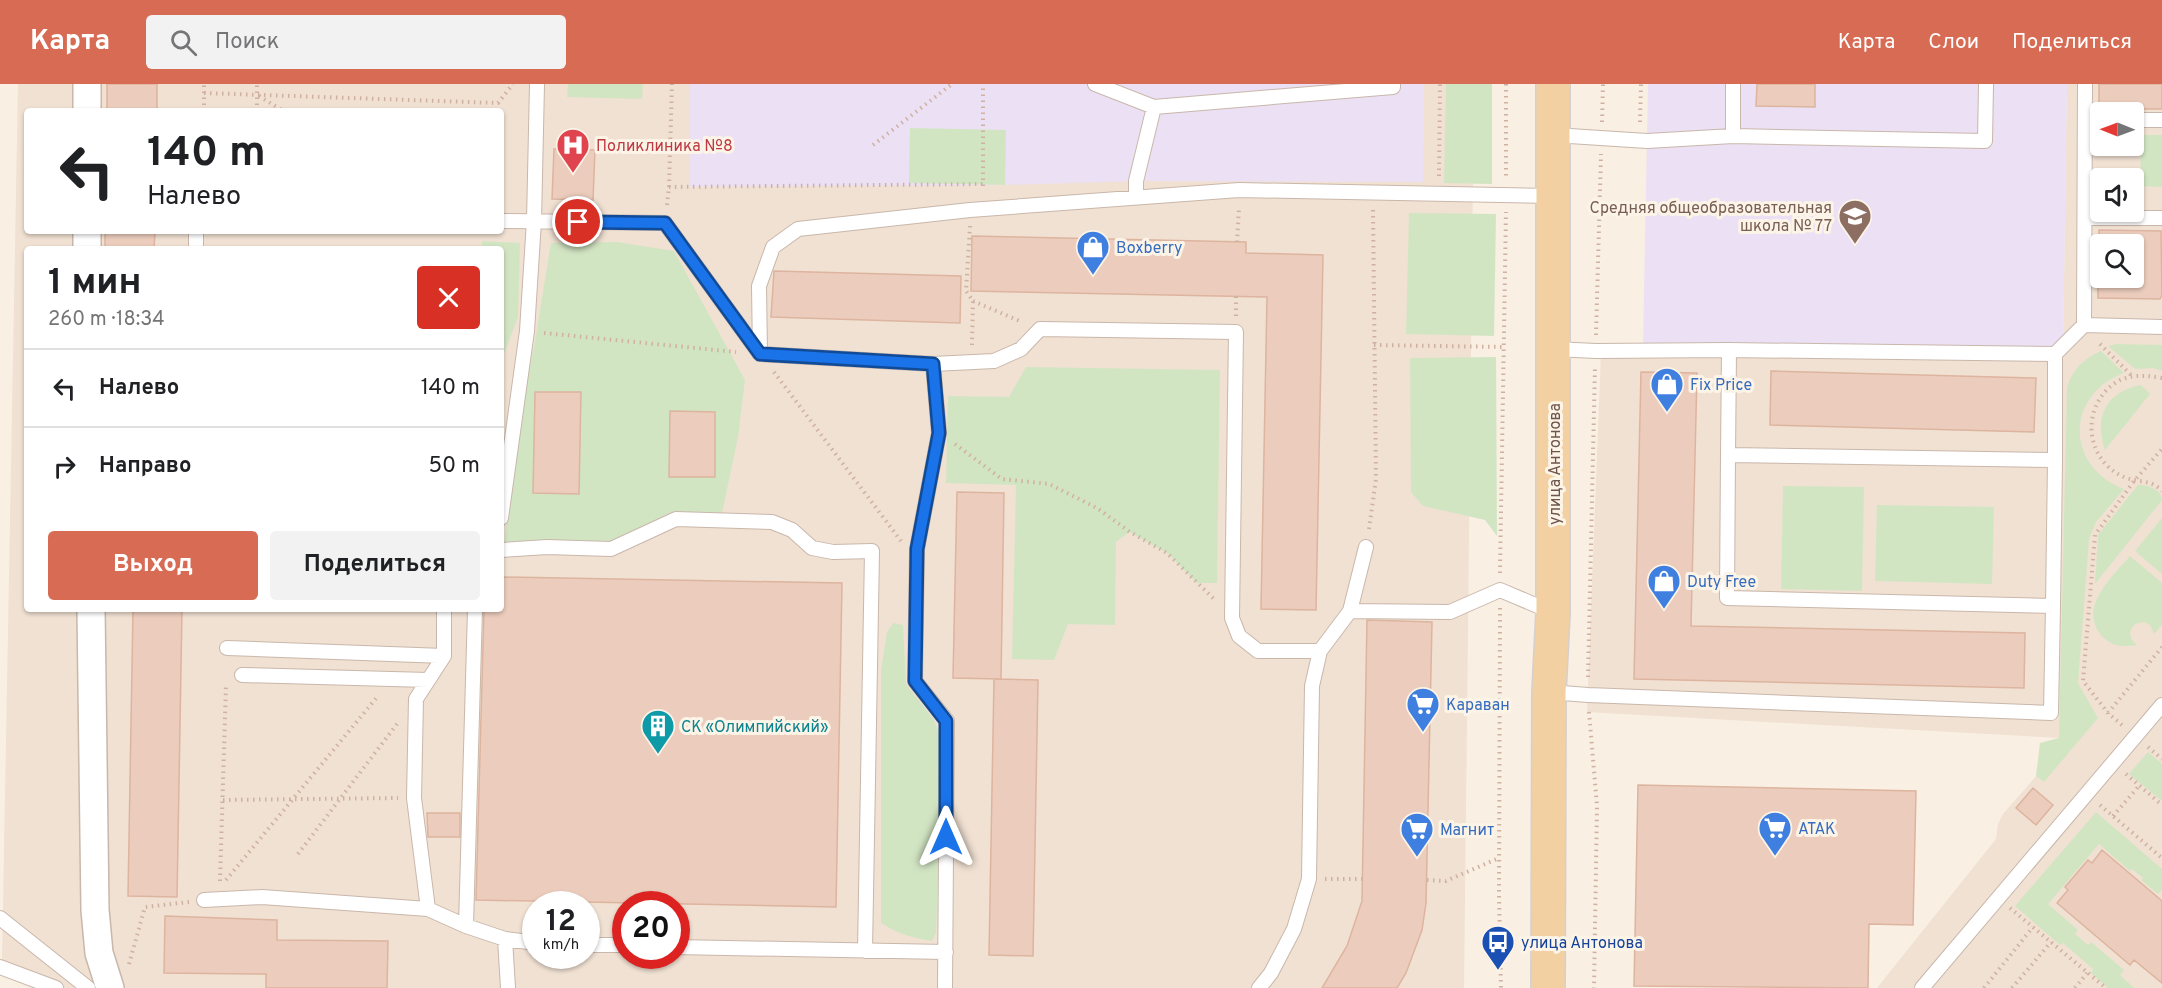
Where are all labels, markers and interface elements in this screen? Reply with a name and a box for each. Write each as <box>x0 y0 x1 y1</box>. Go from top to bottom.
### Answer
search box <box>146 15 566 69</box>
text: Карта <box>30 24 110 60</box>
icon: search <box>167 26 200 59</box>
text: Поиск <box>215 29 279 56</box>
text: Карта <box>1838 29 1895 56</box>
text: Слои <box>1928 29 1979 56</box>
text: Поделиться <box>2012 29 2132 56</box>
north arrow <box>2090 102 2144 156</box>
map controls <box>2090 102 2144 288</box>
hospital icon: Поликлиника №8 <box>555 127 591 174</box>
text: 140 m <box>147 128 266 181</box>
icon: left <box>48 132 126 210</box>
place label: Поликлиника №8 <box>596 137 733 157</box>
button: sound <box>2090 168 2144 222</box>
text: Налево <box>147 180 241 214</box>
pin <box>552 196 603 247</box>
school or university icon: Средняя общеобразовательная школа № 77 <box>1837 198 1873 245</box>
place label: Средняя общеобразовательная школа № 77 <box>1590 199 1832 237</box>
icon: arrive <box>561 205 594 238</box>
shop icon: Boxberry <box>1075 229 1111 276</box>
button: search <box>2090 234 2144 288</box>
place label: Boxberry <box>1116 239 1183 259</box>
text: 1 мин <box>48 261 142 307</box>
button: close <box>417 266 480 329</box>
text: 260 m · 18:34 <box>48 307 165 333</box>
shop icon: Fix Price <box>1649 366 1685 413</box>
icon: left <box>48 372 81 405</box>
text: Налево <box>99 375 179 402</box>
text: 140 m <box>421 375 480 402</box>
place label: Fix Price <box>1690 376 1752 396</box>
street label: улица Антонова <box>1546 403 1566 525</box>
icon: right <box>48 450 81 483</box>
text: Направо <box>99 453 191 480</box>
text: 50 m <box>428 453 480 480</box>
button: Выход <box>48 531 258 600</box>
button: Поделиться <box>270 531 480 600</box>
shop icon: Duty Free <box>1646 563 1682 610</box>
place label: Duty Free <box>1687 573 1756 593</box>
supermarket icon: Караван <box>1405 686 1441 733</box>
place label: Караван <box>1446 696 1510 716</box>
building icon: СК «Олимпийский» <box>640 708 676 755</box>
place label: СК «Олимпийский» <box>681 718 828 738</box>
position arrow <box>914 805 978 869</box>
supermarket icon: АТАК <box>1757 810 1793 857</box>
supermarket icon: Магнит <box>1399 811 1435 858</box>
place label: АТАК <box>1798 820 1836 840</box>
place label: Магнит <box>1440 821 1494 841</box>
speed limit sign: 20 <box>612 891 690 969</box>
text: 12 <box>546 904 576 941</box>
bus stop icon: улица Антонова <box>1480 924 1516 971</box>
place label: улица Антонова <box>1521 934 1643 954</box>
text: km/h <box>543 936 579 955</box>

